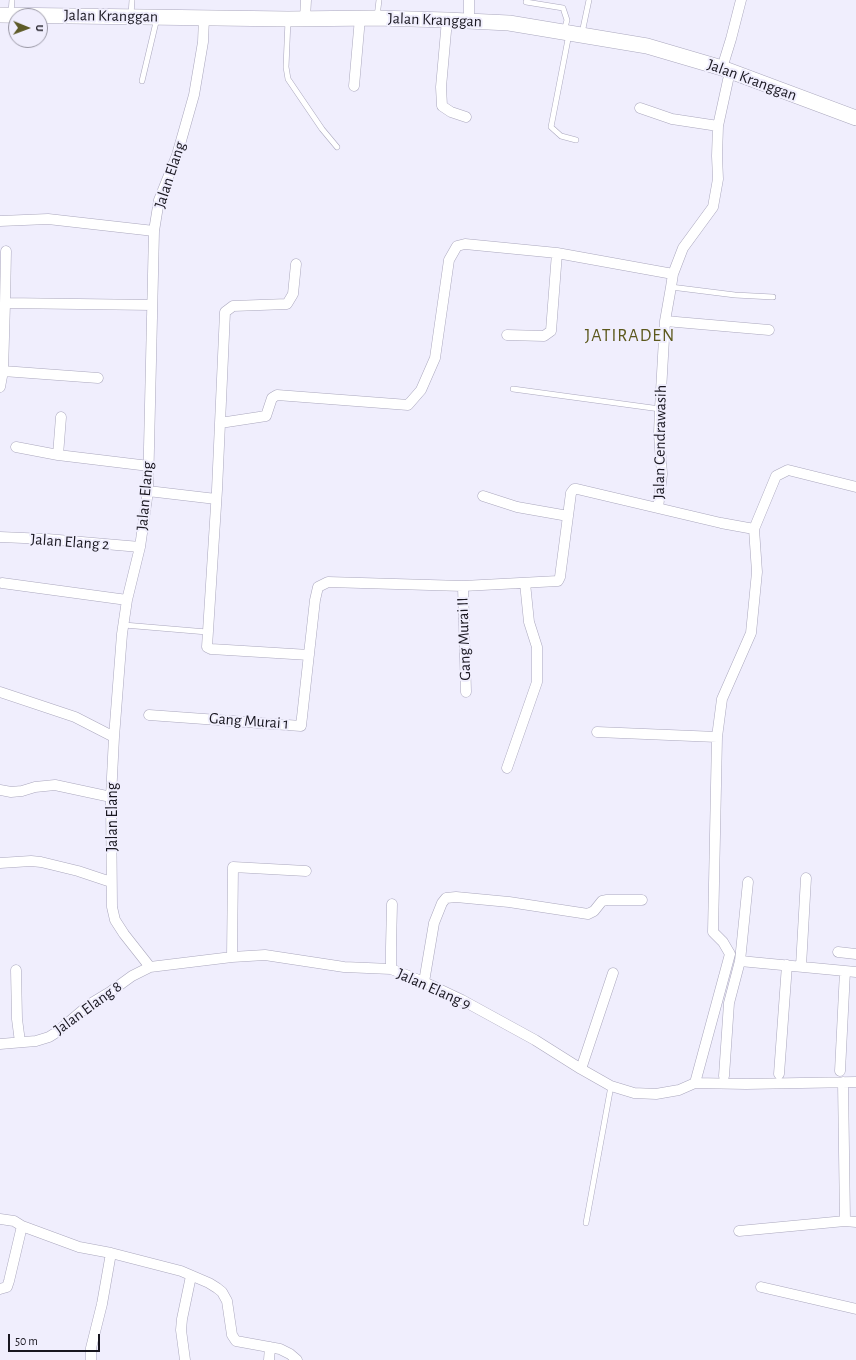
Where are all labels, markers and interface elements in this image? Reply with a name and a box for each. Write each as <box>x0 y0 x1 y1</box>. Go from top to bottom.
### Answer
street label: Jalan Kranggan <box>64 6 158 26</box>
north arrow <box>8 8 48 48</box>
street label: Jalan Kranggan <box>388 9 482 31</box>
text: U <box>34 25 45 32</box>
street label: Jalan Kranggan <box>705 55 799 105</box>
street label: Jalan Elang <box>150 139 190 211</box>
district label: JATIRADEN <box>585 325 675 347</box>
street label: Jalan Cendrawasih <box>649 385 671 499</box>
street label: Jalan Elang <box>132 461 158 531</box>
street label: Jalan Elang 2 <box>30 530 110 554</box>
street label: Gang Murai II <box>453 597 475 681</box>
street label: Gang Murai 1 <box>208 709 290 733</box>
street label: Jalan Elang <box>102 782 122 852</box>
street label: Jalan Elang 9 <box>394 964 474 1014</box>
street label: Jalan Elang 8 <box>50 977 126 1039</box>
scale bar <box>10 1326 102 1352</box>
text: 50 m <box>15 1335 38 1347</box>

